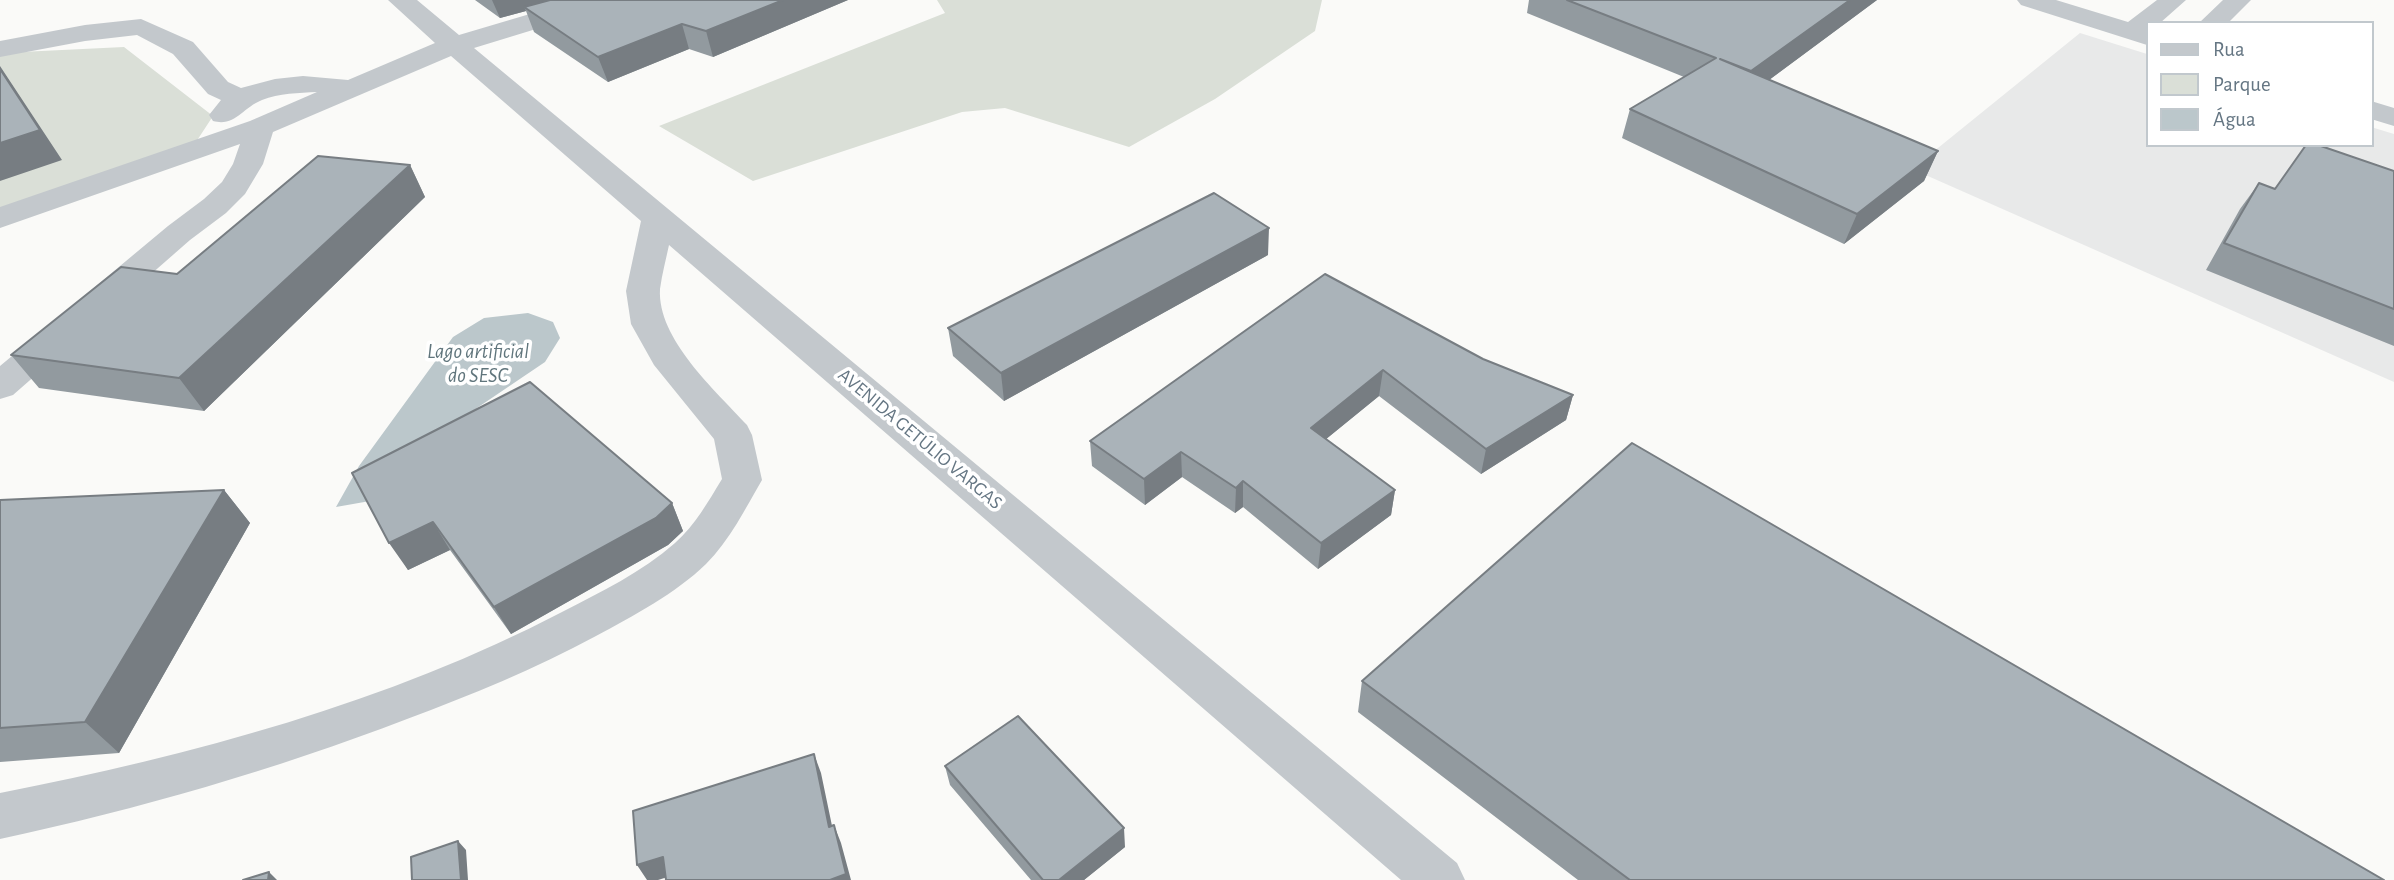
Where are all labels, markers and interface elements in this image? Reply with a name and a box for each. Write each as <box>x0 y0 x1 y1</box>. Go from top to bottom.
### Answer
legend <box>2146 21 2373 147</box>
text: Rua <box>2213 39 2245 60</box>
text: Parque <box>2213 74 2271 95</box>
text: Água <box>2213 109 2256 130</box>
water label: Lago artificial do SESC <box>427 339 529 389</box>
street label: AVENIDA GETÚLIO VARGAS <box>833 364 1007 514</box>

